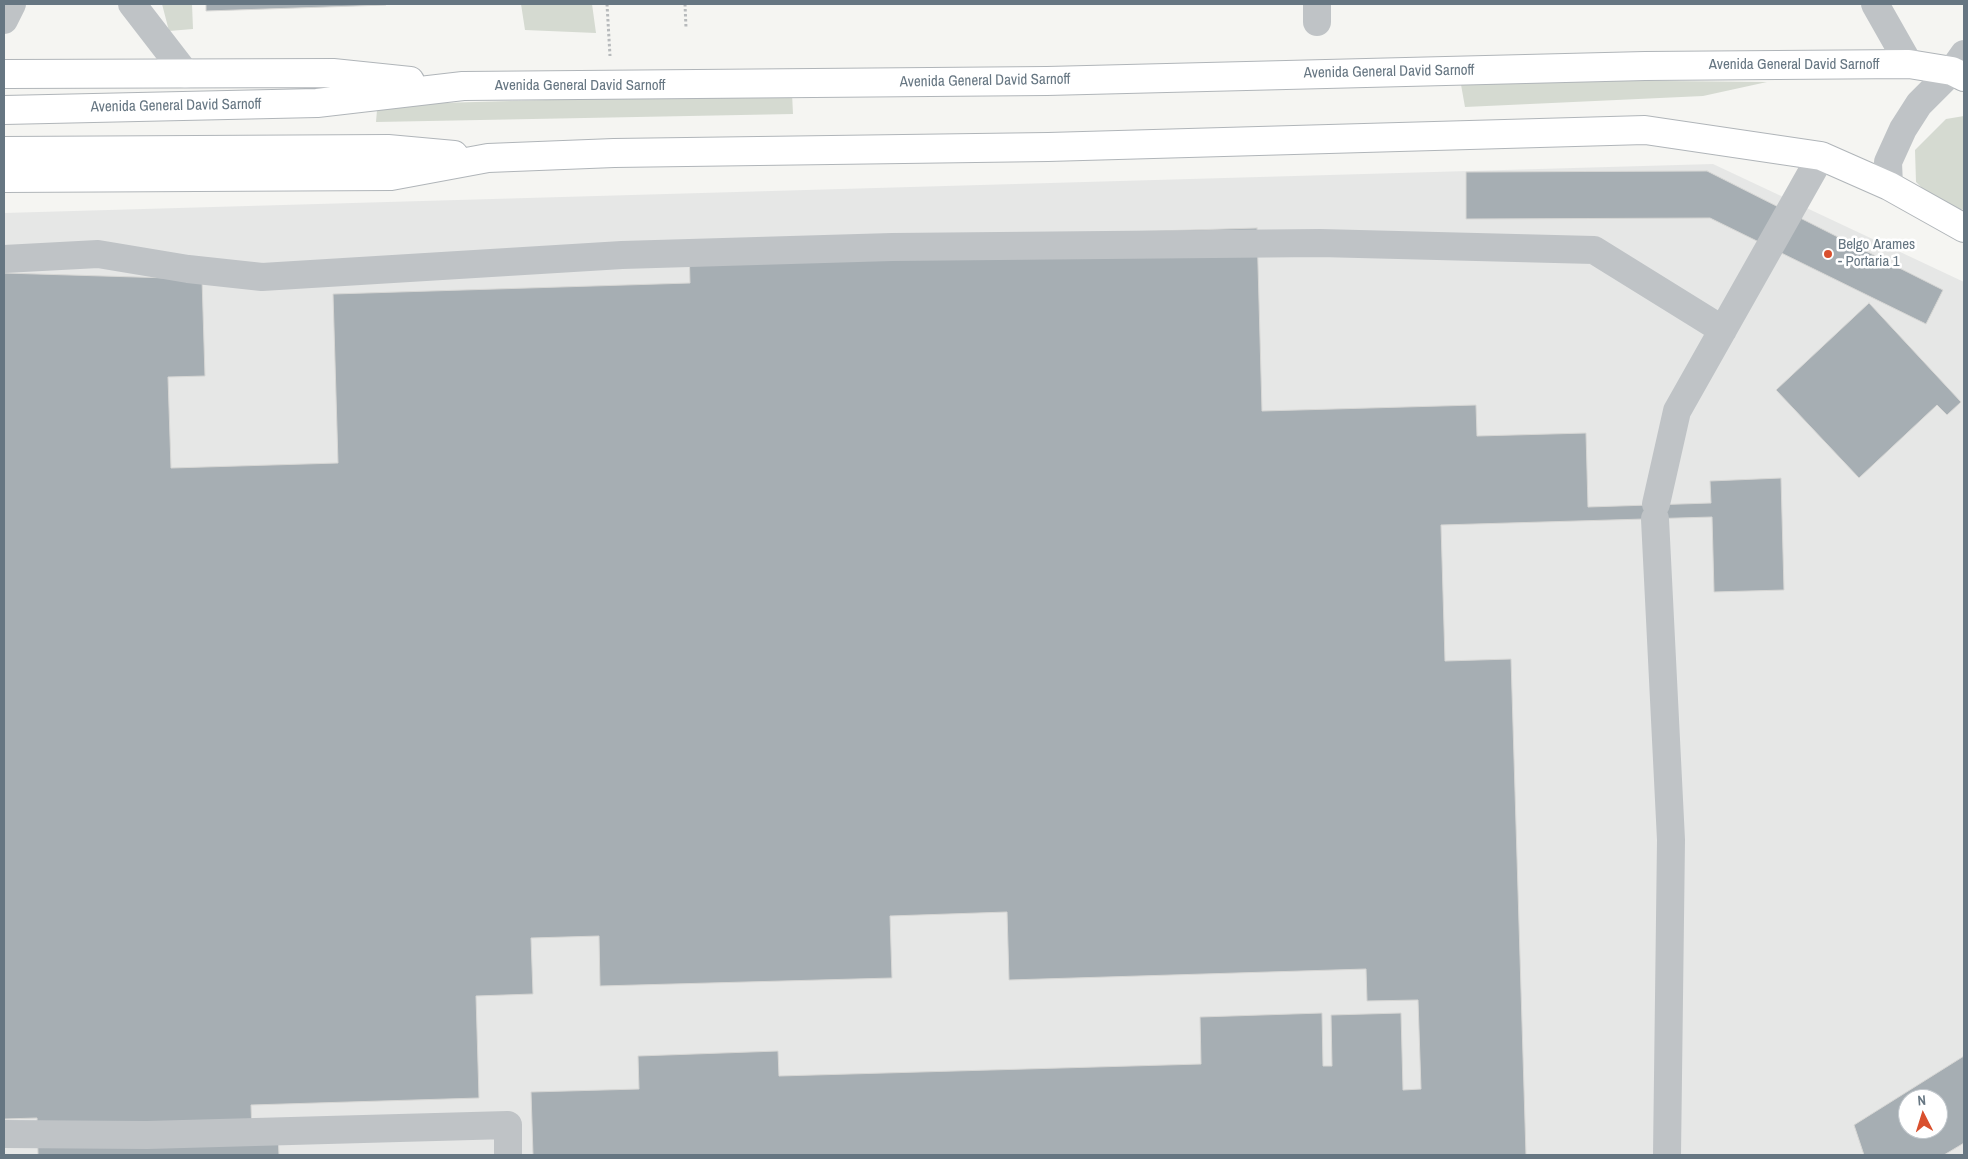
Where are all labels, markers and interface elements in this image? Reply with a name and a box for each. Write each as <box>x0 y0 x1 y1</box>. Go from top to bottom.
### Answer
street label: Avenida General David Sarnoff <box>1709 56 1879 74</box>
street label: Avenida General David Sarnoff <box>1304 62 1474 82</box>
street label: Avenida General David Sarnoff <box>900 71 1070 91</box>
street label: Avenida General David Sarnoff <box>495 77 665 95</box>
street label: Avenida General David Sarnoff <box>91 96 261 116</box>
place label: Belgo Arames - Portaria 1 <box>1838 236 1915 271</box>
marker: Belgo Arames - Portaria 1 <box>1822 248 1834 260</box>
north arrow <box>1898 1089 1948 1139</box>
text: N <box>1917 1091 1927 1109</box>

